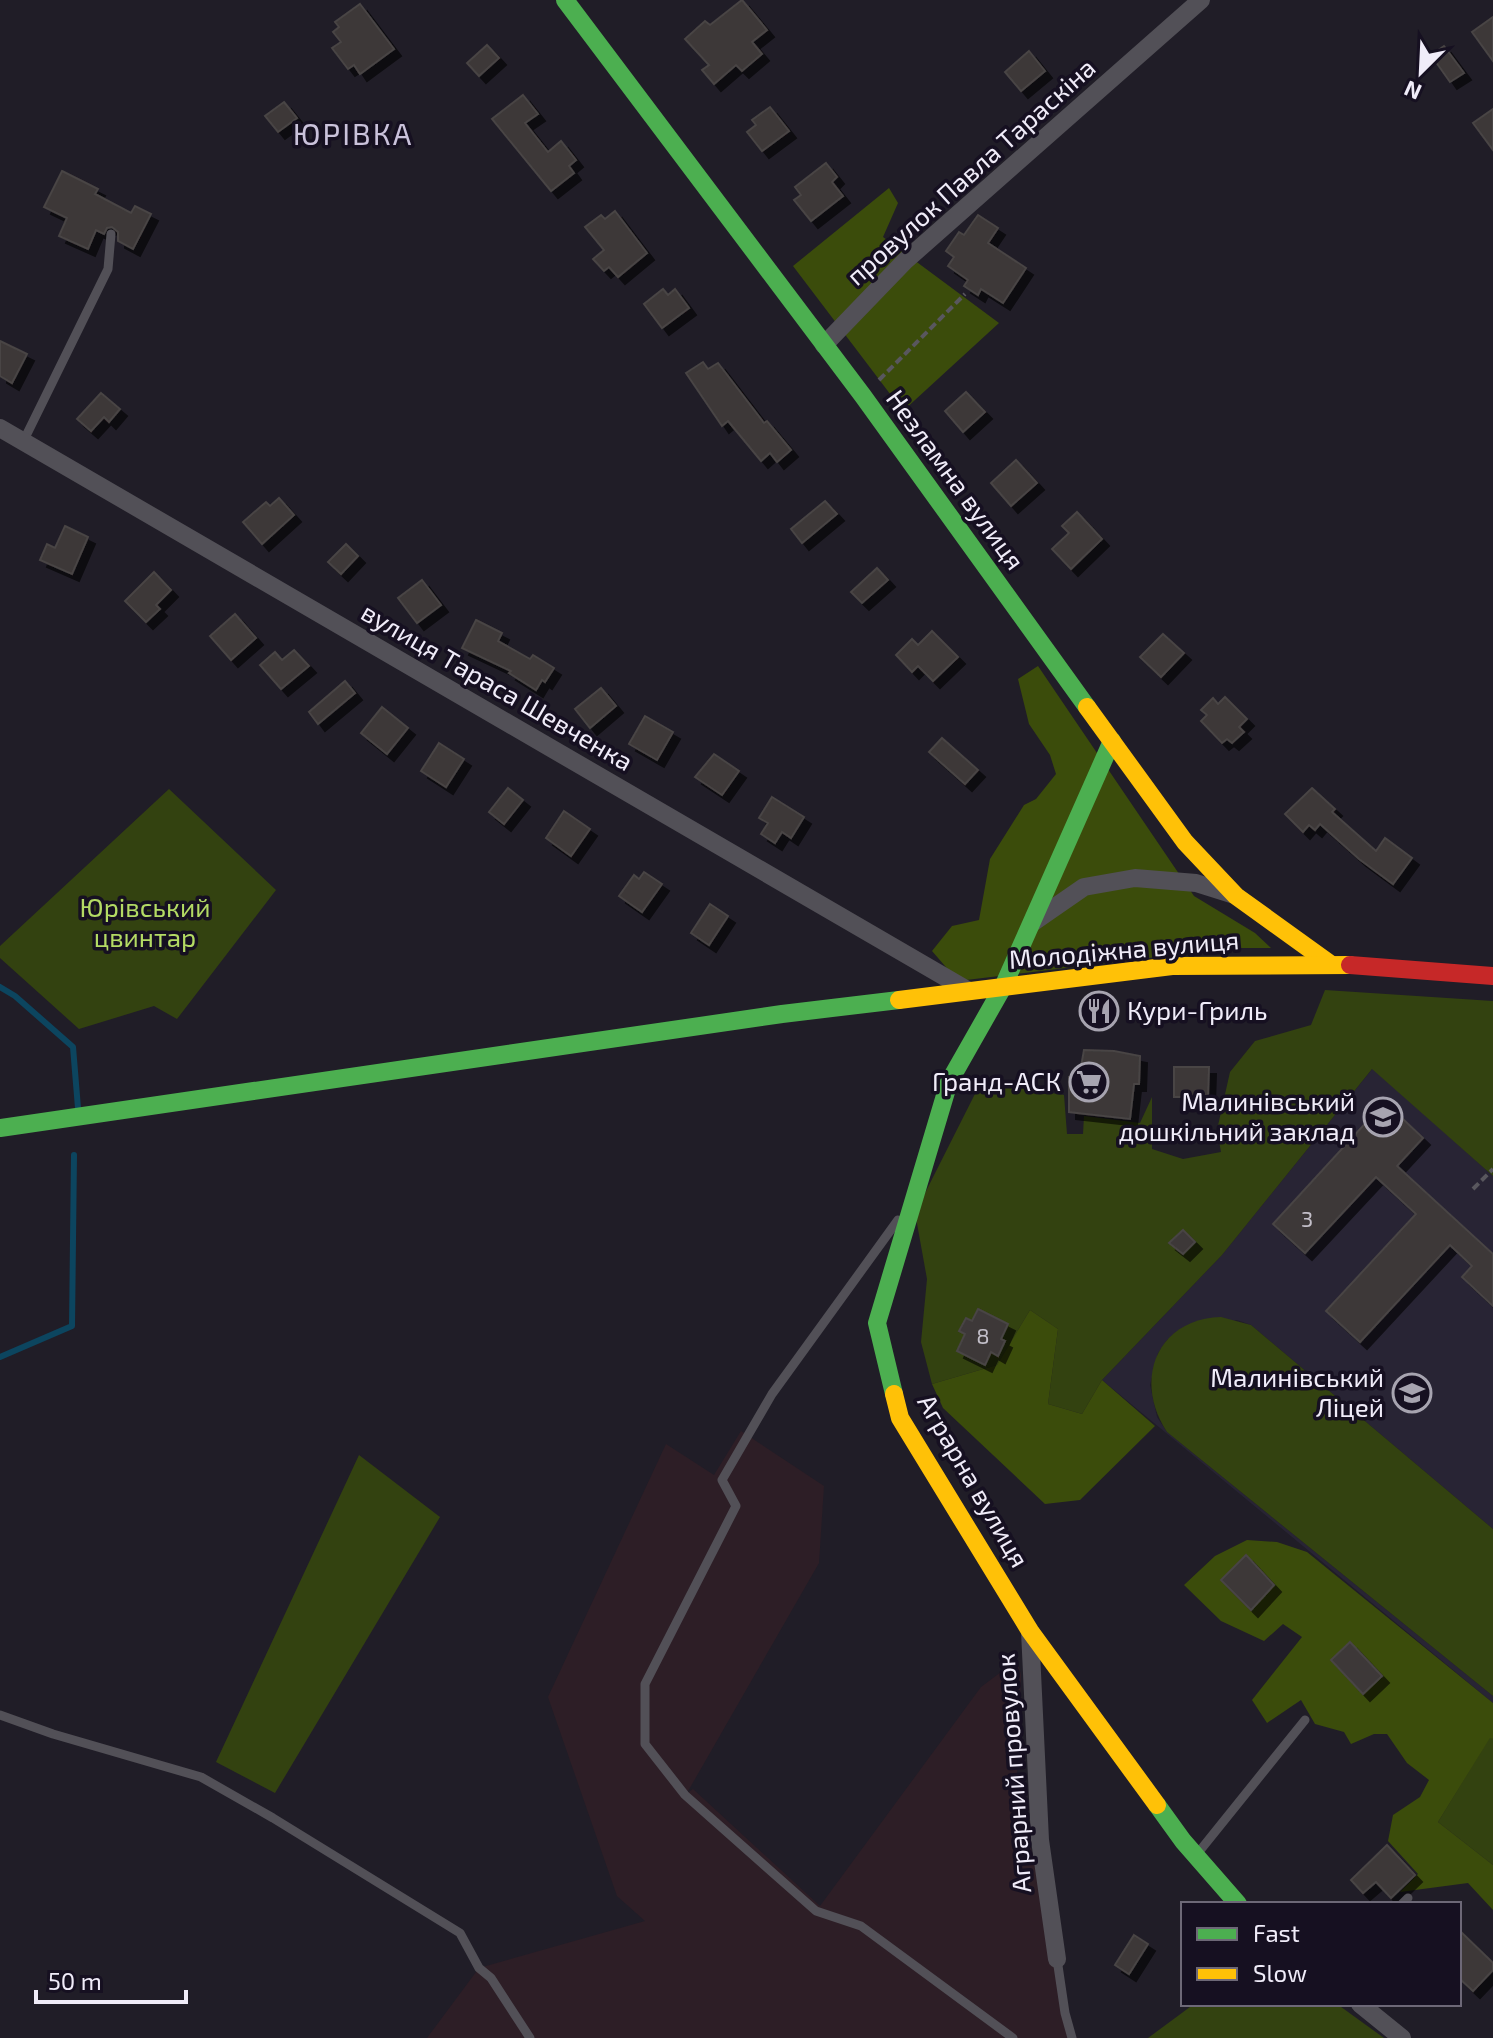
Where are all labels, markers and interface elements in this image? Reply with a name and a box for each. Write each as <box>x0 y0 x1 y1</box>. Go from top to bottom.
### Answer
north arrow <box>1381 32 1461 112</box>
street label: провулок Павла Тараскіна <box>839 51 1101 292</box>
text: N <box>1400 76 1425 106</box>
district label: ЮРІВКА <box>293 115 413 151</box>
street label: Незламна вулиця <box>880 383 1032 576</box>
street label: вулиця Тараса Шевченка <box>356 595 639 777</box>
park label: Юрівський цвинтар <box>80 891 210 952</box>
street label: Молодіжна вулиця <box>1008 923 1240 975</box>
restaurant icon: Кури-Гриль <box>1078 990 1120 1032</box>
place label: Кури-Гриль <box>1127 994 1267 1026</box>
supermarket icon: Гранд-АСК <box>1068 1061 1110 1103</box>
place label: Гранд-АСК <box>932 1065 1061 1096</box>
place label: Малинівський дошкільний заклад <box>1119 1085 1355 1146</box>
school or university icon: Малинівський дошкільний заклад <box>1362 1096 1404 1138</box>
house number: 3 <box>1301 1205 1313 1231</box>
house number: 8 <box>976 1322 990 1348</box>
place label: Малинівський Ліцей <box>1210 1361 1384 1422</box>
school or university icon: Малинівський Ліцей <box>1391 1372 1433 1414</box>
street label: Аграрна вулиця <box>911 1388 1036 1573</box>
street label: Аграрний провулок <box>989 1652 1037 1894</box>
legend <box>1181 1902 1461 2006</box>
text: Fast <box>1253 1918 1300 1947</box>
scale bar <box>36 1954 186 2004</box>
text: Slow <box>1253 1958 1307 1987</box>
text: 50 m <box>48 1966 102 1995</box>

